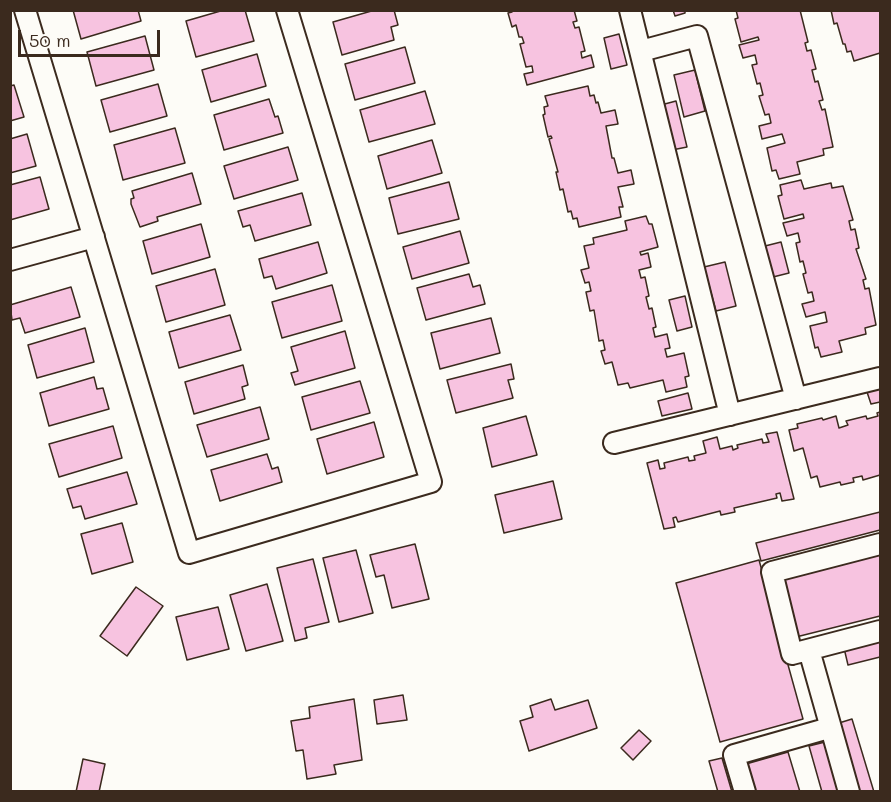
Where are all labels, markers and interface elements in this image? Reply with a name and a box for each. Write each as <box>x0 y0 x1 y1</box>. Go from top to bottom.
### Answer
scale bar <box>21 18 164 56</box>
text: 50 m <box>29 28 71 52</box>

